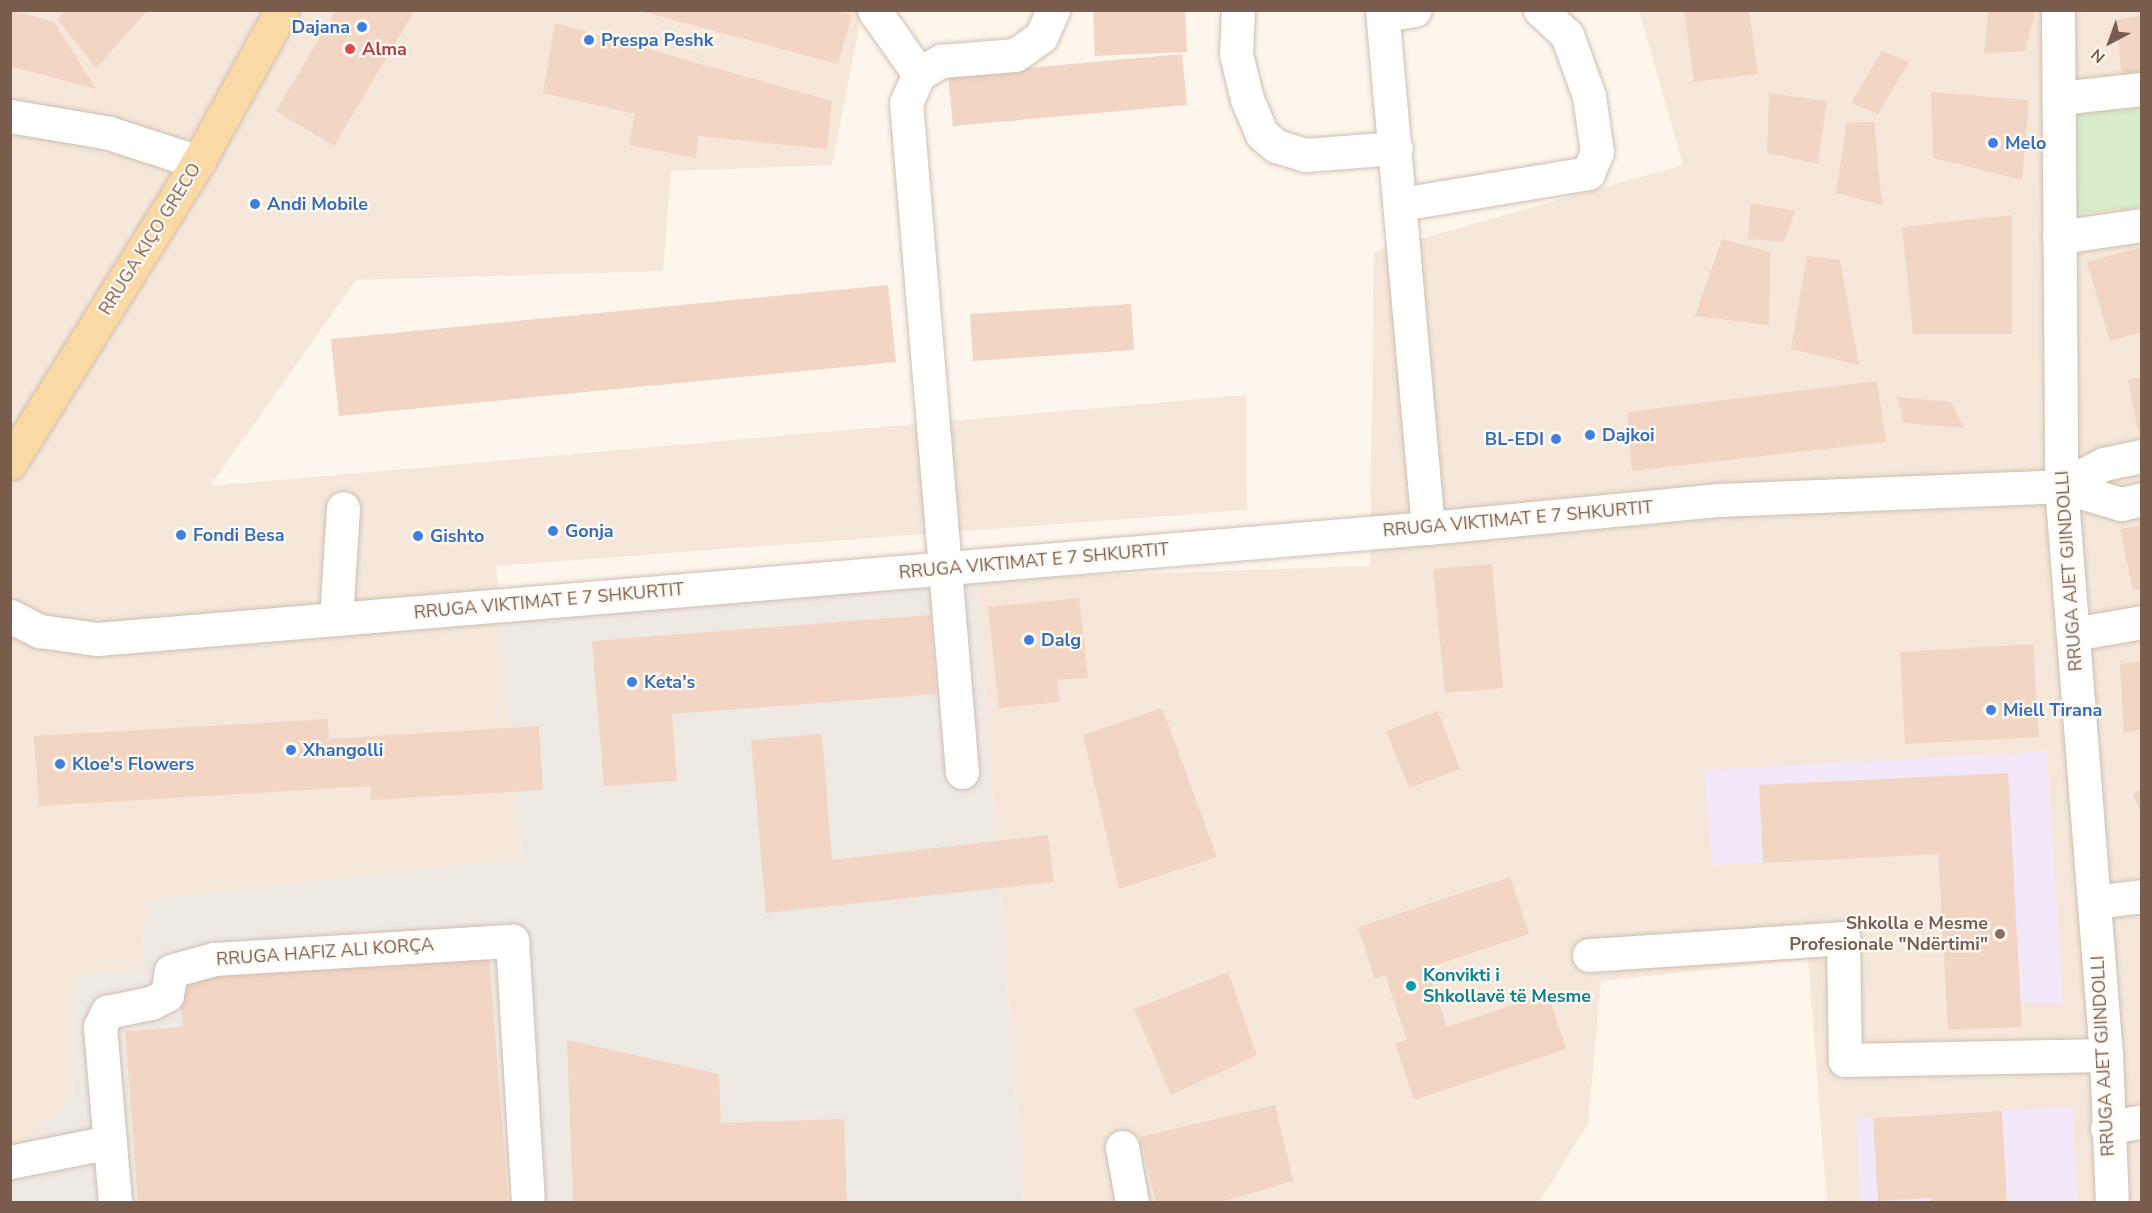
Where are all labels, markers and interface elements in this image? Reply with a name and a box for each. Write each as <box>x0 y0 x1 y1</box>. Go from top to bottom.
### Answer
north arrow <box>2080 12 2140 72</box>
place label: Dajana <box>292 16 350 38</box>
marker: Dajana <box>355 20 369 34</box>
place label: Prespa Peshk <box>601 29 714 51</box>
marker: Prespa Peshk <box>582 33 596 47</box>
place label: Alma <box>362 38 407 60</box>
marker: Alma <box>343 42 357 56</box>
text: N <box>2086 43 2110 68</box>
place label: Melo <box>2005 132 2046 154</box>
marker: Melo <box>1986 136 2000 150</box>
street label: RRUGA KIÇO GRECO <box>94 159 206 319</box>
place label: Andi Mobile <box>267 193 368 215</box>
marker: Andi Mobile <box>248 197 262 211</box>
place label: Dajkoi <box>1602 424 1655 446</box>
place label: BL-EDI <box>1485 428 1544 450</box>
marker: Dajkoi <box>1583 428 1597 442</box>
marker: BL-EDI <box>1549 432 1563 446</box>
street label: RRUGA AJET GJINDOLLI <box>2051 470 2087 672</box>
street label: RRUGA VIKTIMAT E 7 SHKURTIT <box>1382 496 1654 542</box>
place label: Gonja <box>565 520 614 542</box>
place label: Fondi Besa <box>193 524 285 546</box>
marker: Gonja <box>546 524 560 538</box>
place label: Gishto <box>430 525 484 547</box>
marker: Fondi Besa <box>174 528 188 542</box>
marker: Gishto <box>411 529 425 543</box>
street label: RRUGA VIKTIMAT E 7 SHKURTIT <box>898 538 1170 584</box>
street label: RRUGA VIKTIMAT E 7 SHKURTIT <box>413 578 685 624</box>
place label: Dalg <box>1041 629 1081 651</box>
marker: Dalg <box>1022 633 1036 647</box>
place label: Keta's <box>644 671 695 693</box>
marker: Keta's <box>625 675 639 689</box>
place label: Miell Tirana <box>2003 699 2102 721</box>
marker: Miell Tirana <box>1984 703 1998 717</box>
place label: Xhangolli <box>303 739 383 761</box>
marker: Xhangolli <box>284 743 298 757</box>
place label: Kloe's Flowers <box>72 753 194 775</box>
marker: Kloe's Flowers <box>53 757 67 771</box>
place label: Shkolla e Mesme Profesionale "Ndërtimi" <box>1789 913 1988 956</box>
marker: Shkolla e Mesme Profesionale "Ndërtimi" <box>1993 927 2007 941</box>
street label: RRUGA HAFIZ ALI KORÇA <box>215 934 435 970</box>
street label: RRUGA AJET GJINDOLLI <box>2087 955 2119 1157</box>
place label: Konvikti i Shkollavë të Mesme <box>1423 965 1591 1008</box>
marker: Konvikti i Shkollavë të Mesme <box>1404 979 1418 993</box>

